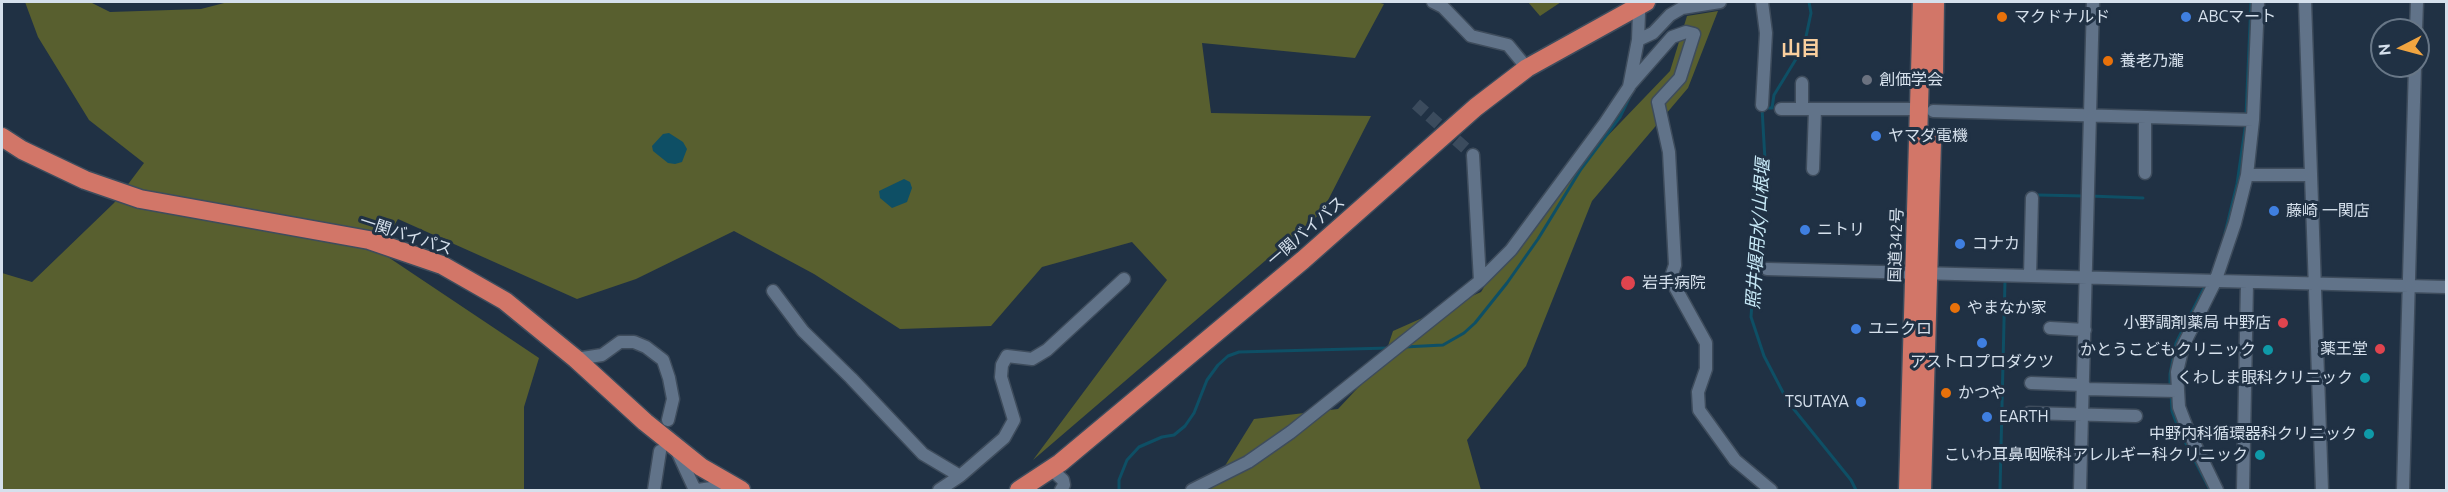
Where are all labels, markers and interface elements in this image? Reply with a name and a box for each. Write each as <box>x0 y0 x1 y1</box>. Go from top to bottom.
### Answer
place label: マクドナルド <box>2014 7 2110 27</box>
place label: ABCマート <box>2198 7 2276 27</box>
marker: マクドナルド <box>1995 10 2009 24</box>
marker: ABCマート <box>2179 10 2193 24</box>
north arrow <box>2370 18 2430 78</box>
district label: 山目 <box>1781 36 1821 60</box>
text: N <box>2375 43 2394 57</box>
place label: 養老乃瀧 <box>2120 51 2184 71</box>
marker: 養老乃瀧 <box>2101 54 2115 68</box>
place label: 創価学会 <box>1879 70 1943 90</box>
marker: 創価学会 <box>1860 73 1874 87</box>
place label: ヤマダ電機 <box>1888 126 1968 146</box>
marker: ヤマダ電機 <box>1869 129 1883 143</box>
water label: 照井堰用水/山根堰 <box>1742 158 1774 310</box>
street label: 一関バイパス <box>1263 192 1349 270</box>
place label: 藤崎 一関店 <box>2286 201 2370 221</box>
marker: 藤崎 一関店 <box>2267 204 2281 218</box>
street label: 国道342号 <box>1885 207 1907 283</box>
street label: 一関バイパス <box>357 211 455 259</box>
place label: ニトリ <box>1817 220 1865 240</box>
marker: ニトリ <box>1798 223 1812 237</box>
place label: コナカ <box>1972 234 2020 254</box>
marker: コナカ <box>1953 237 1967 251</box>
place label: 岩手病院 <box>1642 273 1706 293</box>
marker: 岩手病院 <box>1619 274 1637 292</box>
place label: やまなか家 <box>1967 298 2047 318</box>
marker: やまなか家 <box>1948 301 1962 315</box>
place label: 小野調剤薬局 中野店 <box>2123 313 2271 333</box>
marker: 小野調剤薬局 中野店 <box>2276 316 2290 330</box>
place label: ユニクロ <box>1868 319 1932 339</box>
marker: ユニクロ <box>1849 322 1863 336</box>
marker: アストロプロダクツ <box>1975 336 1989 350</box>
place label: 薬王堂 <box>2320 339 2368 359</box>
place label: かとうこどもクリニック <box>2080 340 2256 360</box>
marker: 薬王堂 <box>2373 342 2387 356</box>
marker: かとうこどもクリニック <box>2261 343 2275 357</box>
place label: アストロプロダクツ <box>1910 352 2054 372</box>
place label: くわしま眼科クリニック <box>2177 368 2353 388</box>
marker: くわしま眼科クリニック <box>2358 371 2372 385</box>
place label: かつや <box>1958 383 2006 403</box>
marker: かつや <box>1939 386 1953 400</box>
place label: TSUTAYA <box>1785 392 1849 412</box>
marker: TSUTAYA <box>1854 395 1868 409</box>
place label: EARTH <box>1999 407 2049 427</box>
marker: EARTH <box>1980 410 1994 424</box>
place label: 中野内科循環器科クリニック <box>2149 424 2357 444</box>
marker: 中野内科循環器科クリニック <box>2362 427 2376 441</box>
place label: こいわ耳鼻咽喉科アレルギー科クリニック <box>1944 445 2248 465</box>
marker: こいわ耳鼻咽喉科アレルギー科クリニック <box>2253 448 2267 462</box>

